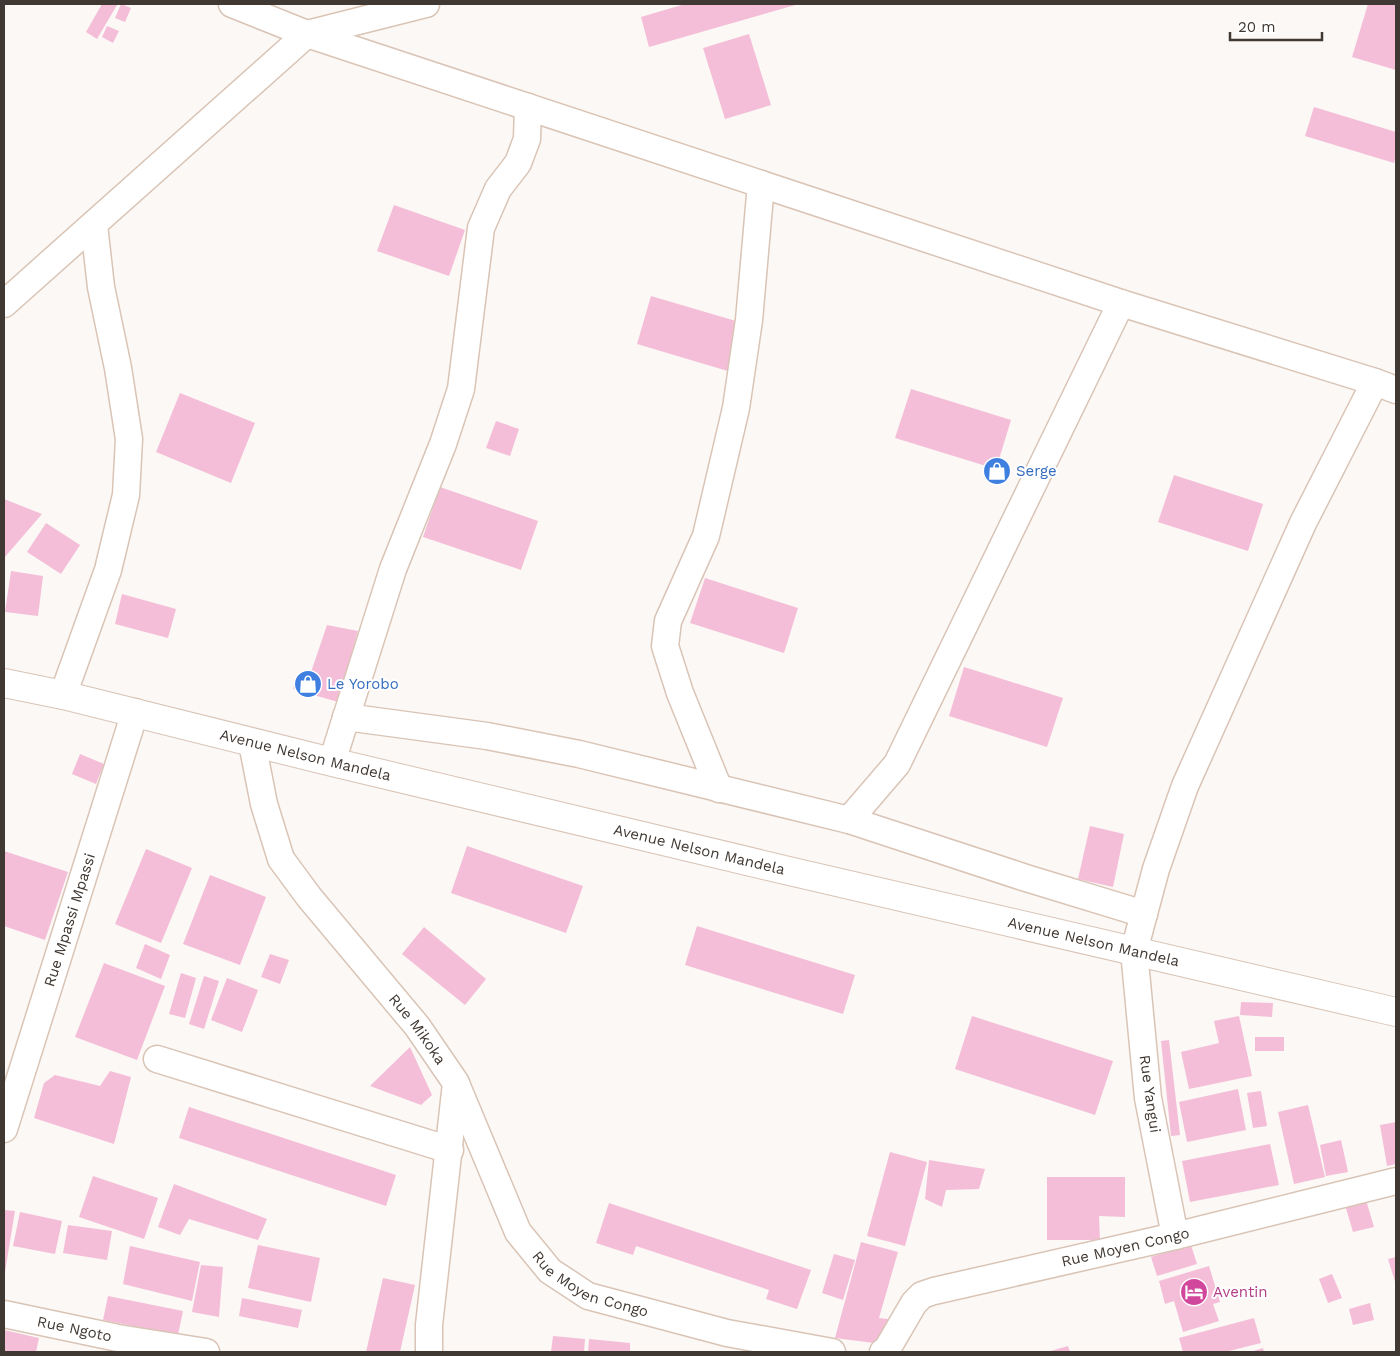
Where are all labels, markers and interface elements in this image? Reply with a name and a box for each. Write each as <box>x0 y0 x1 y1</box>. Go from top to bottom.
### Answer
scale bar <box>1230 10 1322 42</box>
text: 20 m <box>1238 18 1276 36</box>
shop icon: Serge <box>982 456 1012 486</box>
place label: Serge <box>1016 462 1057 480</box>
shop icon: Le Yorobo <box>293 669 323 699</box>
place label: Le Yorobo <box>327 675 399 693</box>
street label: Avenue Nelson Mandela <box>218 725 393 785</box>
street label: Avenue Nelson Mandela <box>612 820 787 879</box>
street label: Rue Mpassi Mpassi <box>40 851 99 989</box>
street label: Avenue Nelson Mandela <box>1006 913 1182 970</box>
street label: Rue Mikoka <box>385 990 450 1068</box>
street label: Rue Yangui <box>1136 1054 1164 1134</box>
street label: Rue Moyen Congo <box>1060 1224 1191 1271</box>
street label: Rue Moyen Congo <box>528 1247 650 1321</box>
hotel icon: Aventin <box>1179 1277 1209 1307</box>
place label: Aventin <box>1213 1283 1268 1301</box>
street label: Rue Ngoto <box>35 1312 113 1345</box>

